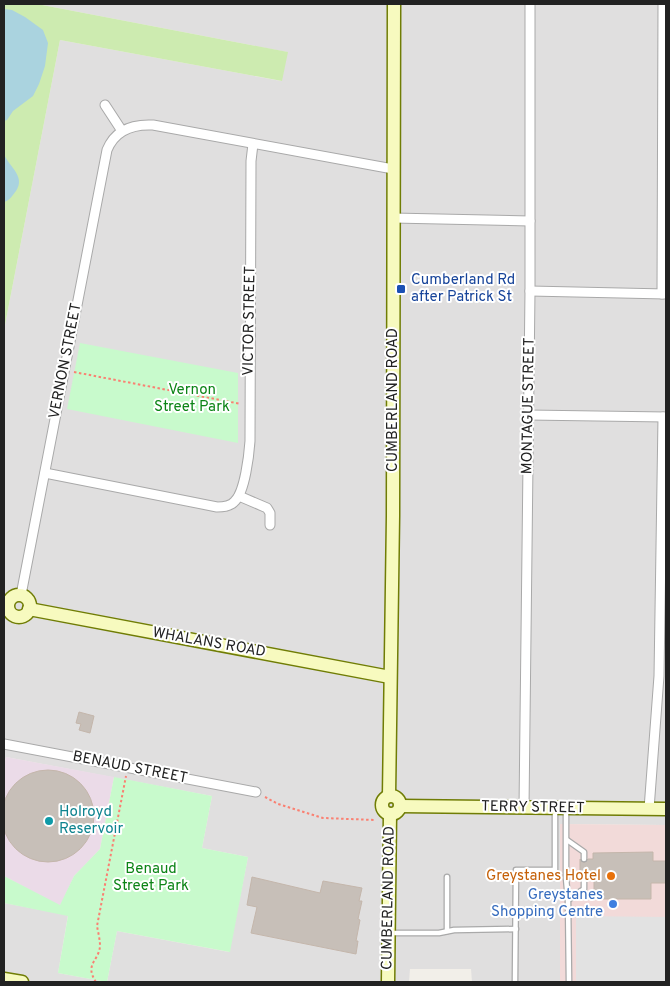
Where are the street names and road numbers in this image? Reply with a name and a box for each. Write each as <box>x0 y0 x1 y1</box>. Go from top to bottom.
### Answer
street label: VICTOR STREET <box>240 266 260 376</box>
street label: VERNON STREET <box>45 301 87 421</box>
street label: CUMBERLAND ROAD <box>384 328 403 472</box>
street label: MONTAGUE STREET <box>518 337 540 475</box>
street label: WHALANS ROAD <box>151 624 267 662</box>
street label: BENAUD STREET <box>71 748 189 788</box>
street label: TERRY STREET <box>481 798 585 818</box>
street label: CUMBERLAND ROAD <box>378 826 400 970</box>

